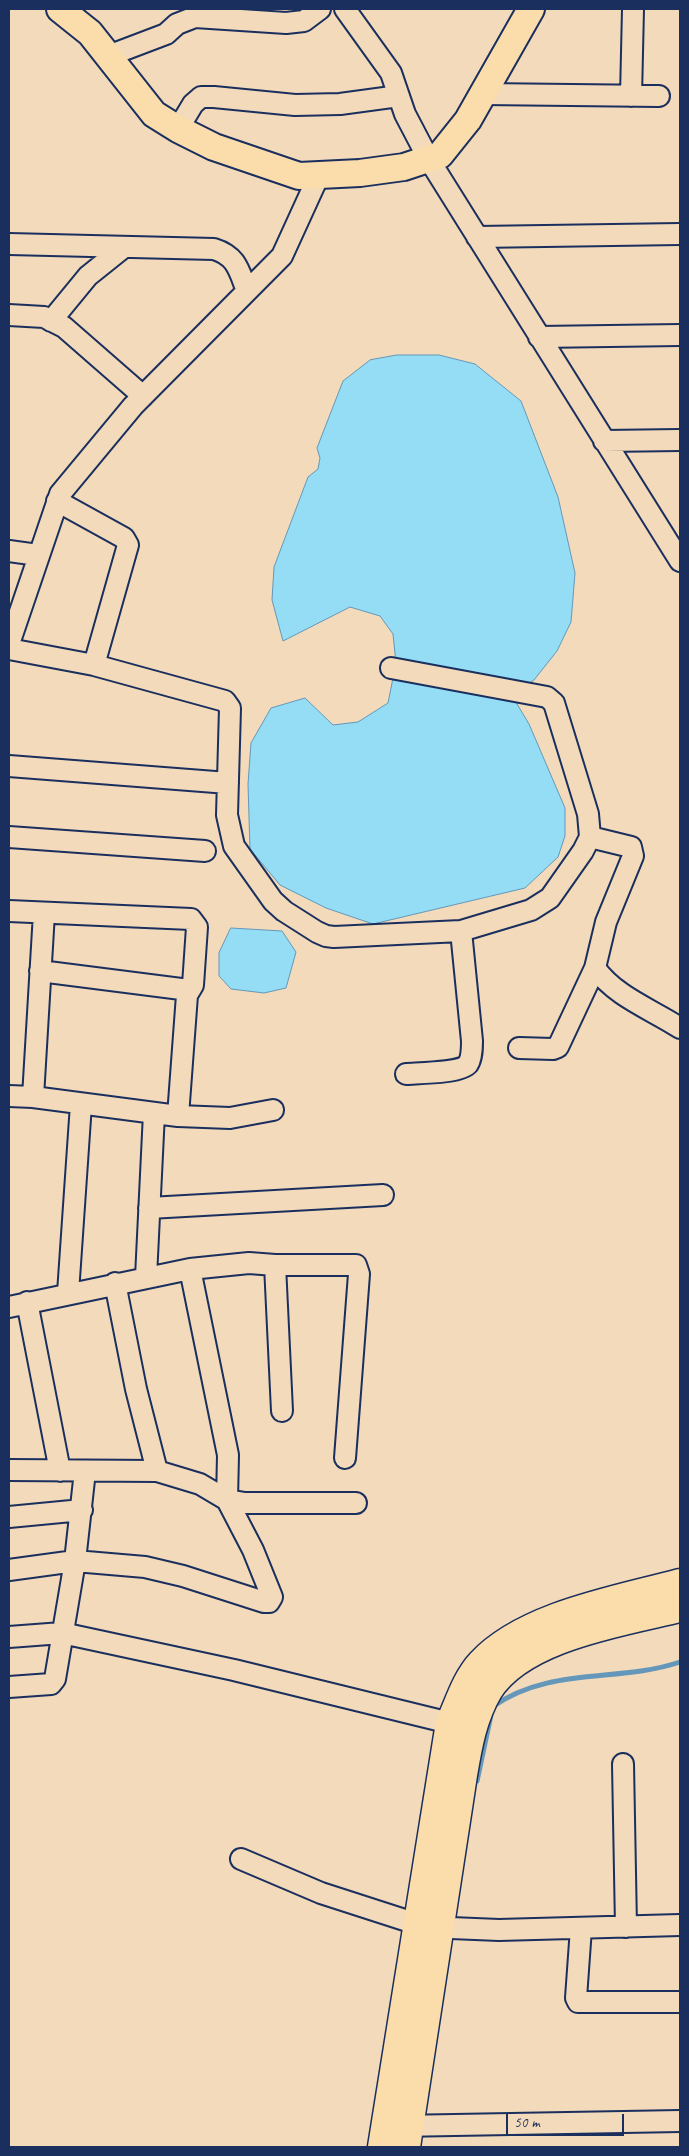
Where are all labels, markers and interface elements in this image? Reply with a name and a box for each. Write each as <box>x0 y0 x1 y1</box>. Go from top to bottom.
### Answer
scale bar <box>509 2104 626 2136</box>
text: 50 m <box>514 2113 540 2132</box>

